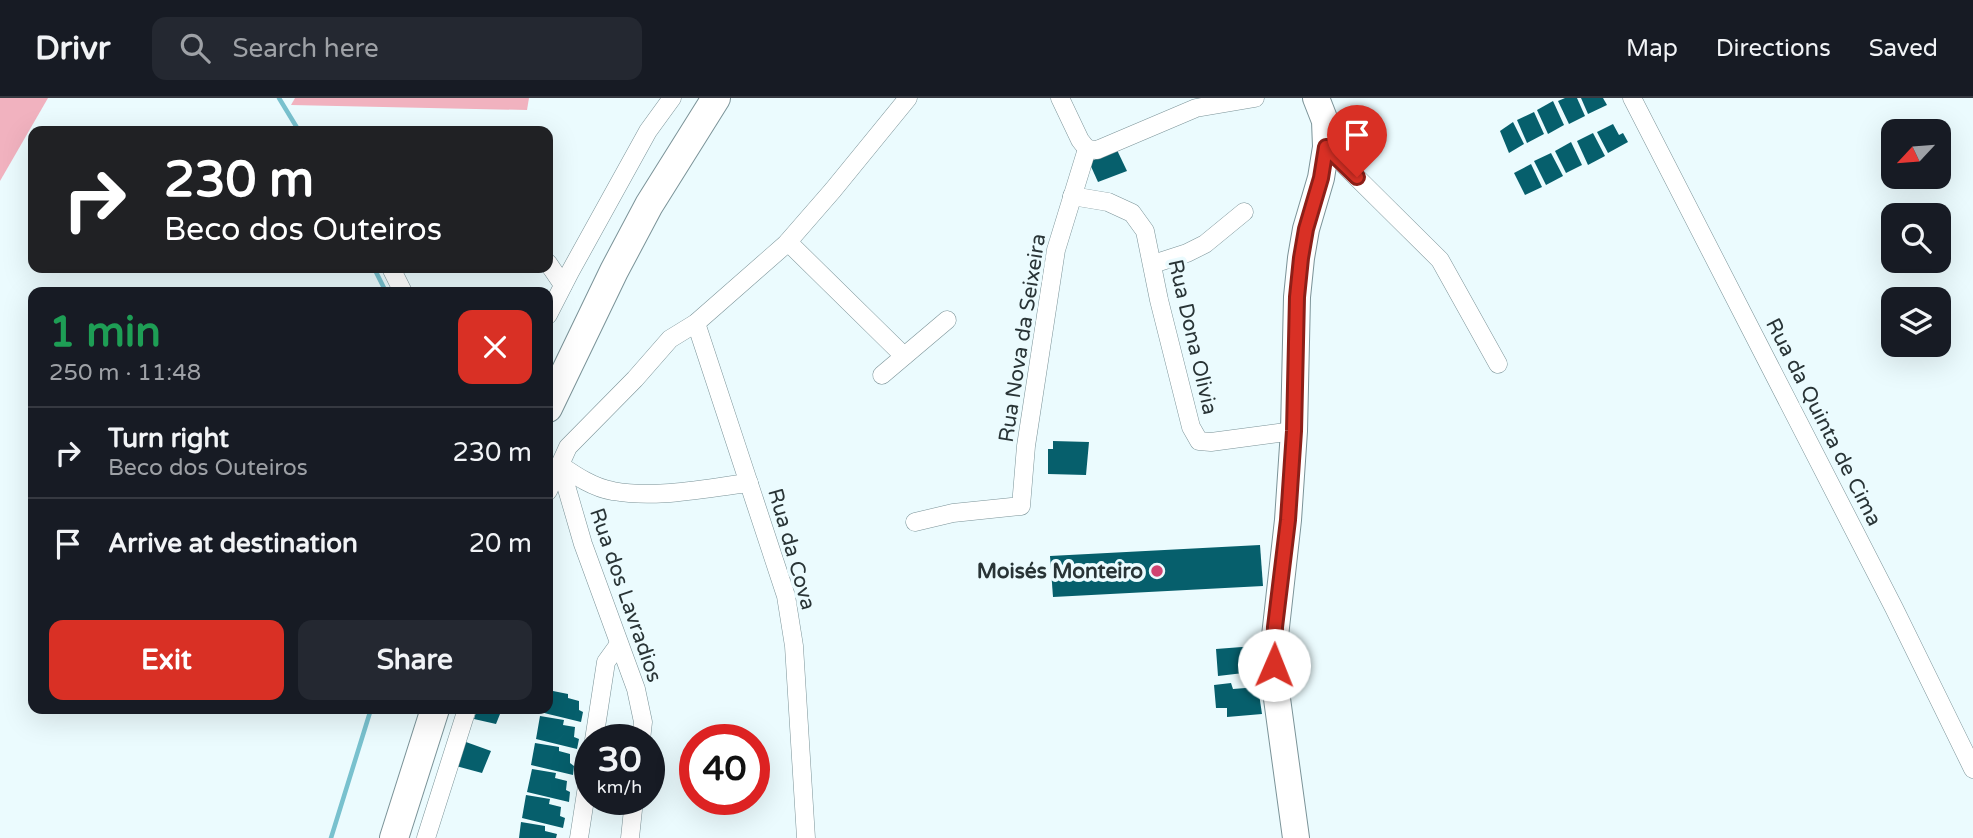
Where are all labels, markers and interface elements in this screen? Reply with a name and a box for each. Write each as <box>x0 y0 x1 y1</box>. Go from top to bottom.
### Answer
search box <box>152 17 642 80</box>
text: Drivr <box>35 29 110 68</box>
icon: search <box>176 29 214 67</box>
text: Search here <box>232 33 379 64</box>
text: Map <box>1626 34 1678 63</box>
text: Directions <box>1716 34 1831 63</box>
text: Saved <box>1869 34 1938 63</box>
pin <box>1327 105 1387 177</box>
icon: arrive <box>1338 116 1376 154</box>
north arrow <box>1881 119 1951 189</box>
map controls <box>1881 119 1951 357</box>
text: 230 m <box>164 151 314 210</box>
icon: right <box>49 154 140 245</box>
button: search <box>1881 203 1951 273</box>
text: Beco dos Outeiros <box>164 211 442 249</box>
street label: Rua Nova da Seixeira <box>994 232 1051 444</box>
street label: Rua Dona Olivia <box>1162 257 1223 417</box>
button: layers <box>1881 287 1951 357</box>
text: 1 min <box>49 307 161 358</box>
button: close <box>458 310 532 384</box>
street label: Rua da Quinta de Cima <box>1760 314 1887 530</box>
text: 250 m · 11:48 <box>49 359 201 387</box>
text: Turn right <box>108 423 229 454</box>
icon: right <box>49 434 87 472</box>
text: 230 m <box>452 437 532 468</box>
text: Beco dos Outeiros <box>108 454 308 482</box>
street label: Rua da Cova <box>762 486 821 613</box>
street label: Rua dos Lavradios <box>584 505 667 686</box>
icon: arrive <box>49 525 87 563</box>
text: Arrive at destination <box>108 528 358 559</box>
text: 20 m <box>469 528 532 559</box>
place label: Moisés Monteiro <box>977 559 1143 584</box>
marker: Moisés Monteiro <box>1149 563 1165 579</box>
button: Exit <box>49 620 284 700</box>
button: Share <box>298 620 532 700</box>
position arrow <box>1237 628 1311 702</box>
speed limit sign: 40 <box>679 724 770 815</box>
text: 30 <box>598 739 641 781</box>
text: km/h <box>597 776 642 798</box>

